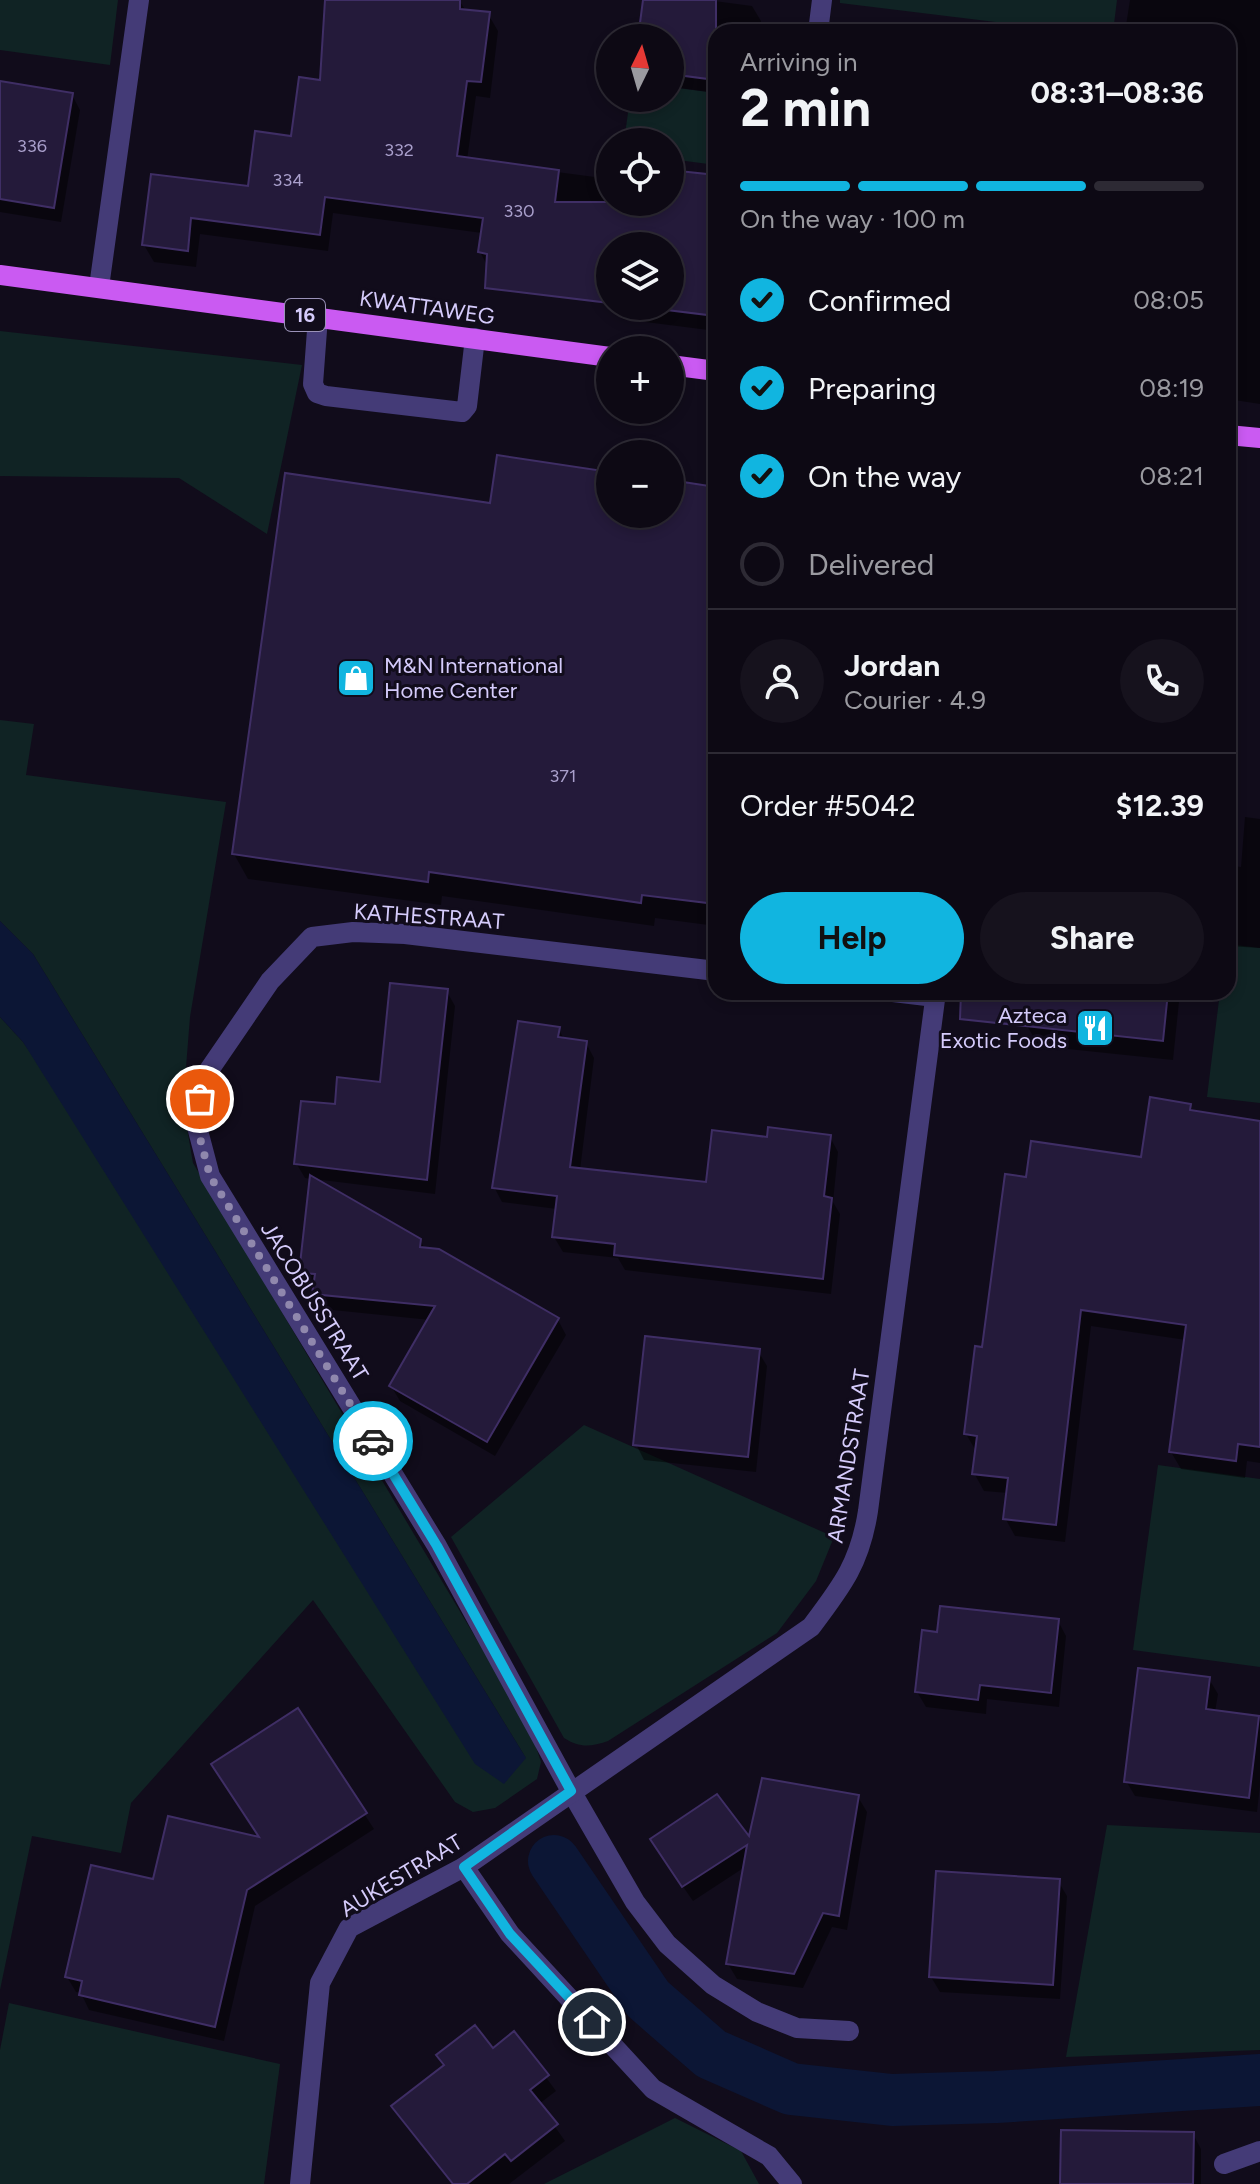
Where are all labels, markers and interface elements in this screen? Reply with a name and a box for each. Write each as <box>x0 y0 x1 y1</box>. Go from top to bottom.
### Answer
north arrow <box>596 24 684 112</box>
map controls <box>596 24 684 528</box>
text: Arriving in <box>740 46 858 78</box>
text: 08:31–08:36 <box>1030 74 1204 111</box>
text: 2 min <box>740 77 871 139</box>
button: locate <box>596 128 684 216</box>
house number: 336 <box>17 135 47 157</box>
house number: 332 <box>384 139 414 161</box>
house number: 334 <box>273 169 303 191</box>
house number: 330 <box>503 200 535 222</box>
text: On the way · 100 m <box>740 203 965 235</box>
button: layers <box>596 232 684 320</box>
icon: check <box>740 278 784 322</box>
text: Confirmed <box>808 282 951 319</box>
text: 08:05 <box>1133 284 1204 316</box>
street label: KWATTAWEG <box>358 285 496 330</box>
road number: 16 <box>285 299 325 331</box>
button: + <box>596 336 684 424</box>
icon: check <box>740 366 784 410</box>
text: Preparing <box>808 370 936 407</box>
text: 08:19 <box>1139 372 1204 404</box>
button: − <box>596 440 684 528</box>
icon: check <box>740 454 784 498</box>
text: On the way <box>808 458 961 495</box>
text: 08:21 <box>1140 460 1204 492</box>
text: Delivered <box>808 546 934 583</box>
button: person <box>740 639 824 723</box>
button: phone <box>1120 639 1204 723</box>
text: Jordan <box>844 647 940 684</box>
place label: M&N International Home Center <box>384 652 563 704</box>
shop icon: M&N International Home Center <box>335 657 377 699</box>
text: Courier · 4.9 <box>844 684 986 716</box>
house number: 371 <box>550 765 576 787</box>
text: Order #5042 <box>740 787 916 824</box>
text: $12.39 <box>1116 787 1204 824</box>
button: Help <box>740 892 964 984</box>
button: Share <box>980 892 1204 984</box>
street label: KATHESTRAAT <box>353 898 505 935</box>
place label: Azteca Exotic Foods <box>940 1002 1067 1054</box>
restaurant icon: Azteca Exotic Foods <box>1074 1007 1116 1049</box>
pin <box>166 1065 234 1133</box>
icon: bag <box>178 1077 222 1121</box>
street label: JACOBUSSTRAAT <box>255 1217 374 1386</box>
street label: ARMANDSTRAAT <box>821 1367 876 1545</box>
courier <box>333 1401 413 1481</box>
icon: car <box>351 1419 395 1463</box>
street label: AUKESTRAAT <box>335 1828 467 1923</box>
pin <box>558 1988 626 2056</box>
icon: home <box>570 2000 614 2044</box>

